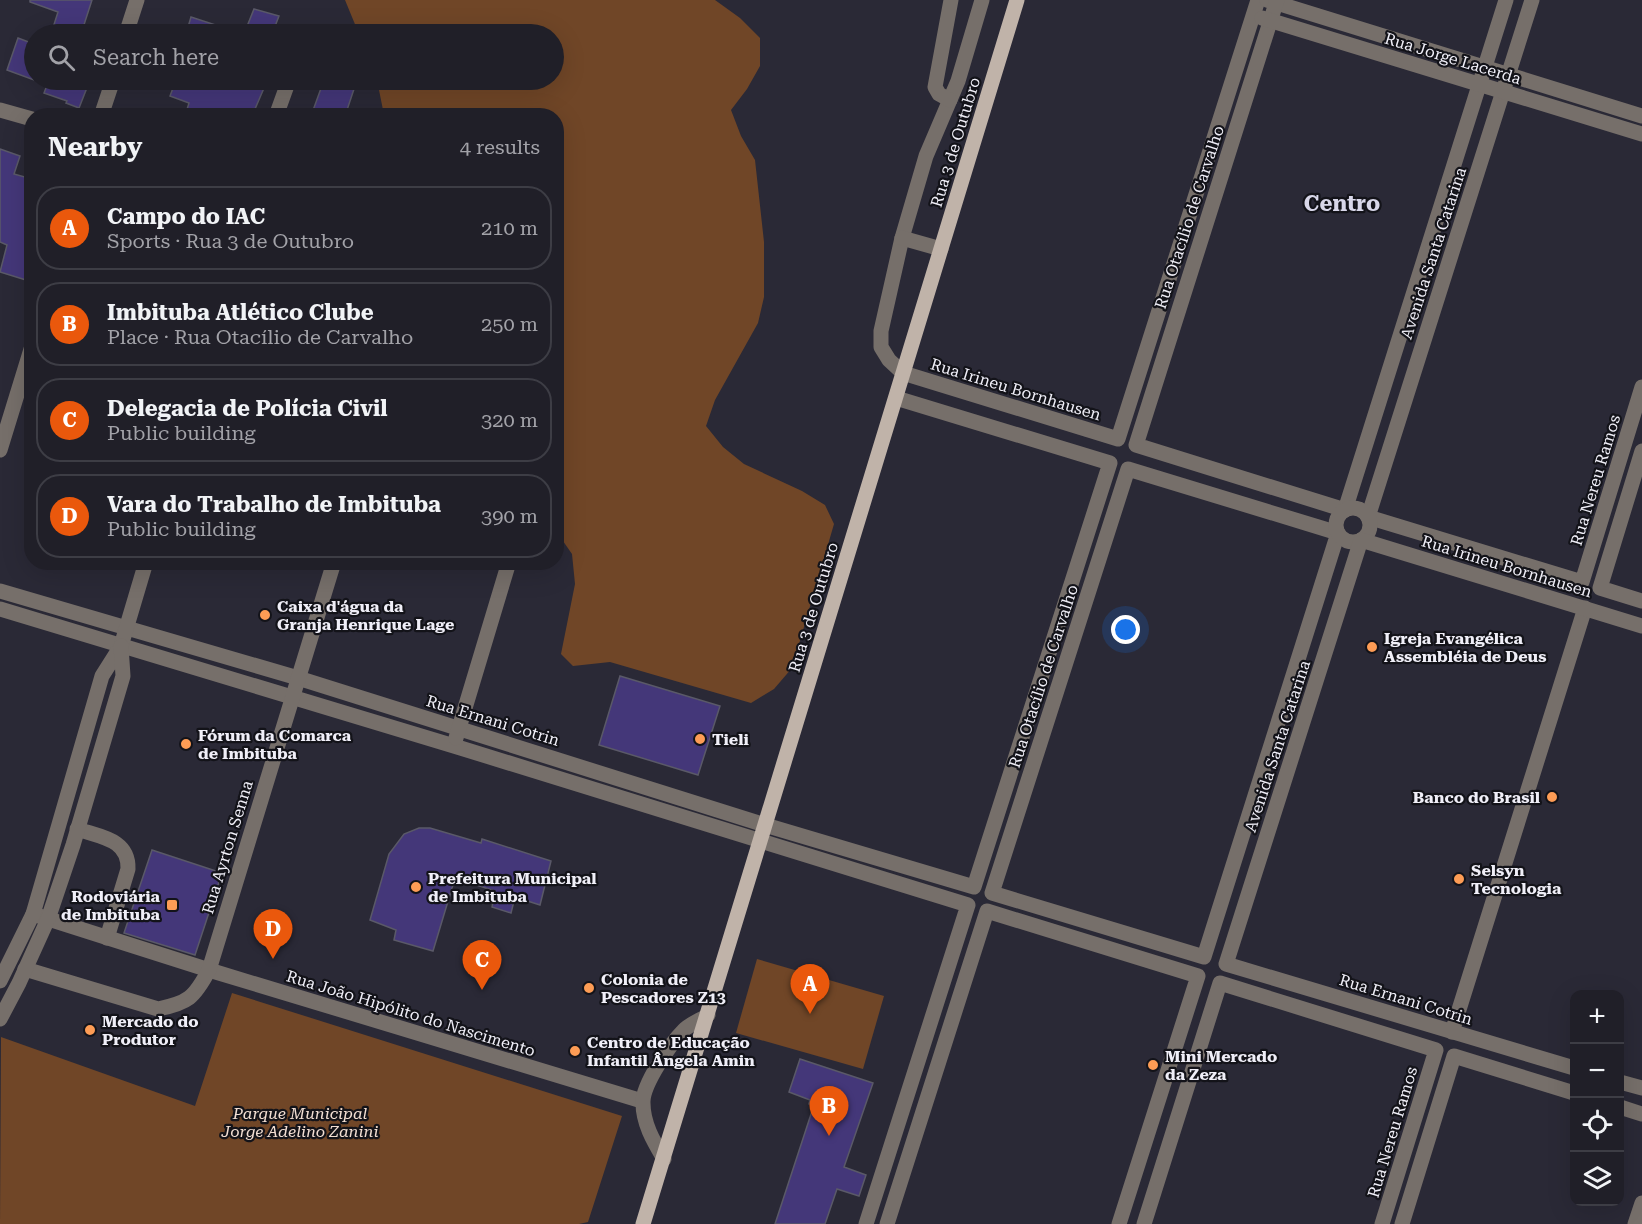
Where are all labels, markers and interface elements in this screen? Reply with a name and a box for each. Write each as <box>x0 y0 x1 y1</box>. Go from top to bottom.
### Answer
search box <box>24 24 564 90</box>
street label: Rua Jorge Lacerda <box>1382 29 1524 88</box>
icon: search <box>45 41 78 74</box>
text: Search here <box>93 45 219 70</box>
street label: Rua 3 de Outubro <box>927 75 984 209</box>
street label: Rua Otacílio de Carvalho <box>1151 123 1228 311</box>
text: Nearby <box>48 132 142 162</box>
text: 4 results <box>460 135 540 159</box>
street label: Avenida Santa Catarina <box>1397 164 1470 342</box>
district label: Centro <box>1304 191 1380 216</box>
text: Campo do IAC <box>107 204 265 229</box>
text: A <box>62 216 77 240</box>
text: 210 m <box>481 216 538 240</box>
text: Sports · Rua 3 de Outubro <box>107 229 354 253</box>
text: Imbituba Atlético Clube <box>107 300 374 325</box>
text: B <box>62 312 77 336</box>
text: 250 m <box>481 312 538 336</box>
text: Place · Rua Otacílio de Carvalho <box>107 325 413 349</box>
street label: Rua Irineu Bornhausen <box>928 355 1103 424</box>
text: Delegacia de Polícia Civil <box>107 396 388 421</box>
text: C <box>63 408 77 432</box>
text: 320 m <box>481 408 538 432</box>
street label: Rua Nereu Ramos <box>1567 412 1625 548</box>
text: Public building <box>107 421 256 445</box>
text: Vara do Trabalho de Imbituba <box>107 492 441 517</box>
text: D <box>61 504 78 528</box>
text: 390 m <box>481 504 538 528</box>
text: Public building <box>107 517 256 541</box>
street label: Rua Irineu Bornhausen <box>1419 532 1594 601</box>
street label: Rua 3 de Outubro <box>785 540 842 674</box>
street label: Rua Otacílio de Carvalho <box>1005 582 1082 770</box>
place label: Caixa d'água da Granja Henrique Lage <box>277 597 454 634</box>
marker: Caixa d'água da Granja Henrique Lage <box>258 608 272 622</box>
your location <box>1111 615 1140 644</box>
place label: Igreja Evangélica Assembléia de Deus <box>1384 629 1546 666</box>
marker: Igreja Evangélica Assembléia de Deus <box>1365 640 1379 654</box>
street label: Avenida Santa Catarina <box>1241 657 1314 835</box>
street label: Rua Ernani Cotrin <box>424 691 562 750</box>
place label: Fórum da Comarca de Imbituba <box>198 726 352 763</box>
place label: Tieli <box>712 730 749 749</box>
marker: Tieli <box>693 732 707 746</box>
marker: Fórum da Comarca de Imbituba <box>179 737 193 751</box>
street label: Rua Ayrton Senna <box>198 778 257 916</box>
place label: Banco do Brasil <box>1413 788 1541 807</box>
marker: Banco do Brasil <box>1545 790 1559 804</box>
place label: Selsyn Tecnologia <box>1471 861 1562 898</box>
place label: Prefeitura Municipal de Imbituba <box>428 869 597 906</box>
marker: Selsyn Tecnologia <box>1452 872 1466 886</box>
marker: Prefeitura Municipal de Imbituba <box>409 880 423 894</box>
place label: Rodoviária de Imbituba <box>61 887 161 924</box>
marker: Rodoviária de Imbituba <box>165 898 179 912</box>
pin: D <box>254 910 292 959</box>
pin: C <box>462 940 502 990</box>
pin: A <box>790 964 830 1014</box>
street label: Rua João Hipólito do Nascimento <box>284 967 538 1060</box>
place label: Colonia de Pescadores Z13 <box>601 970 726 1007</box>
street label: Rua Ernani Cotrin <box>1337 970 1475 1029</box>
marker: Colonia de Pescadores Z13 <box>582 981 596 995</box>
map controls <box>1570 990 1624 1206</box>
button: + <box>1570 990 1624 1044</box>
place label: Mercado do Produtor <box>102 1012 199 1049</box>
marker: Mercado do Produtor <box>83 1023 97 1037</box>
place label: Centro de Educação Infantil Ângela Amin <box>587 1033 755 1070</box>
marker: Centro de Educação Infantil Ângela Amin <box>568 1044 582 1058</box>
button: − <box>1570 1044 1624 1098</box>
place label: Mini Mercado da Zeza <box>1165 1047 1277 1084</box>
marker: Mini Mercado da Zeza <box>1146 1058 1160 1072</box>
street label: Rua Nereu Ramos <box>1364 1064 1422 1200</box>
pin: B <box>810 1086 848 1136</box>
button: locate <box>1570 1098 1624 1152</box>
park label: Parque Municipal Jorge Adelino Zanini <box>221 1104 378 1141</box>
button: layers <box>1570 1152 1624 1206</box>

